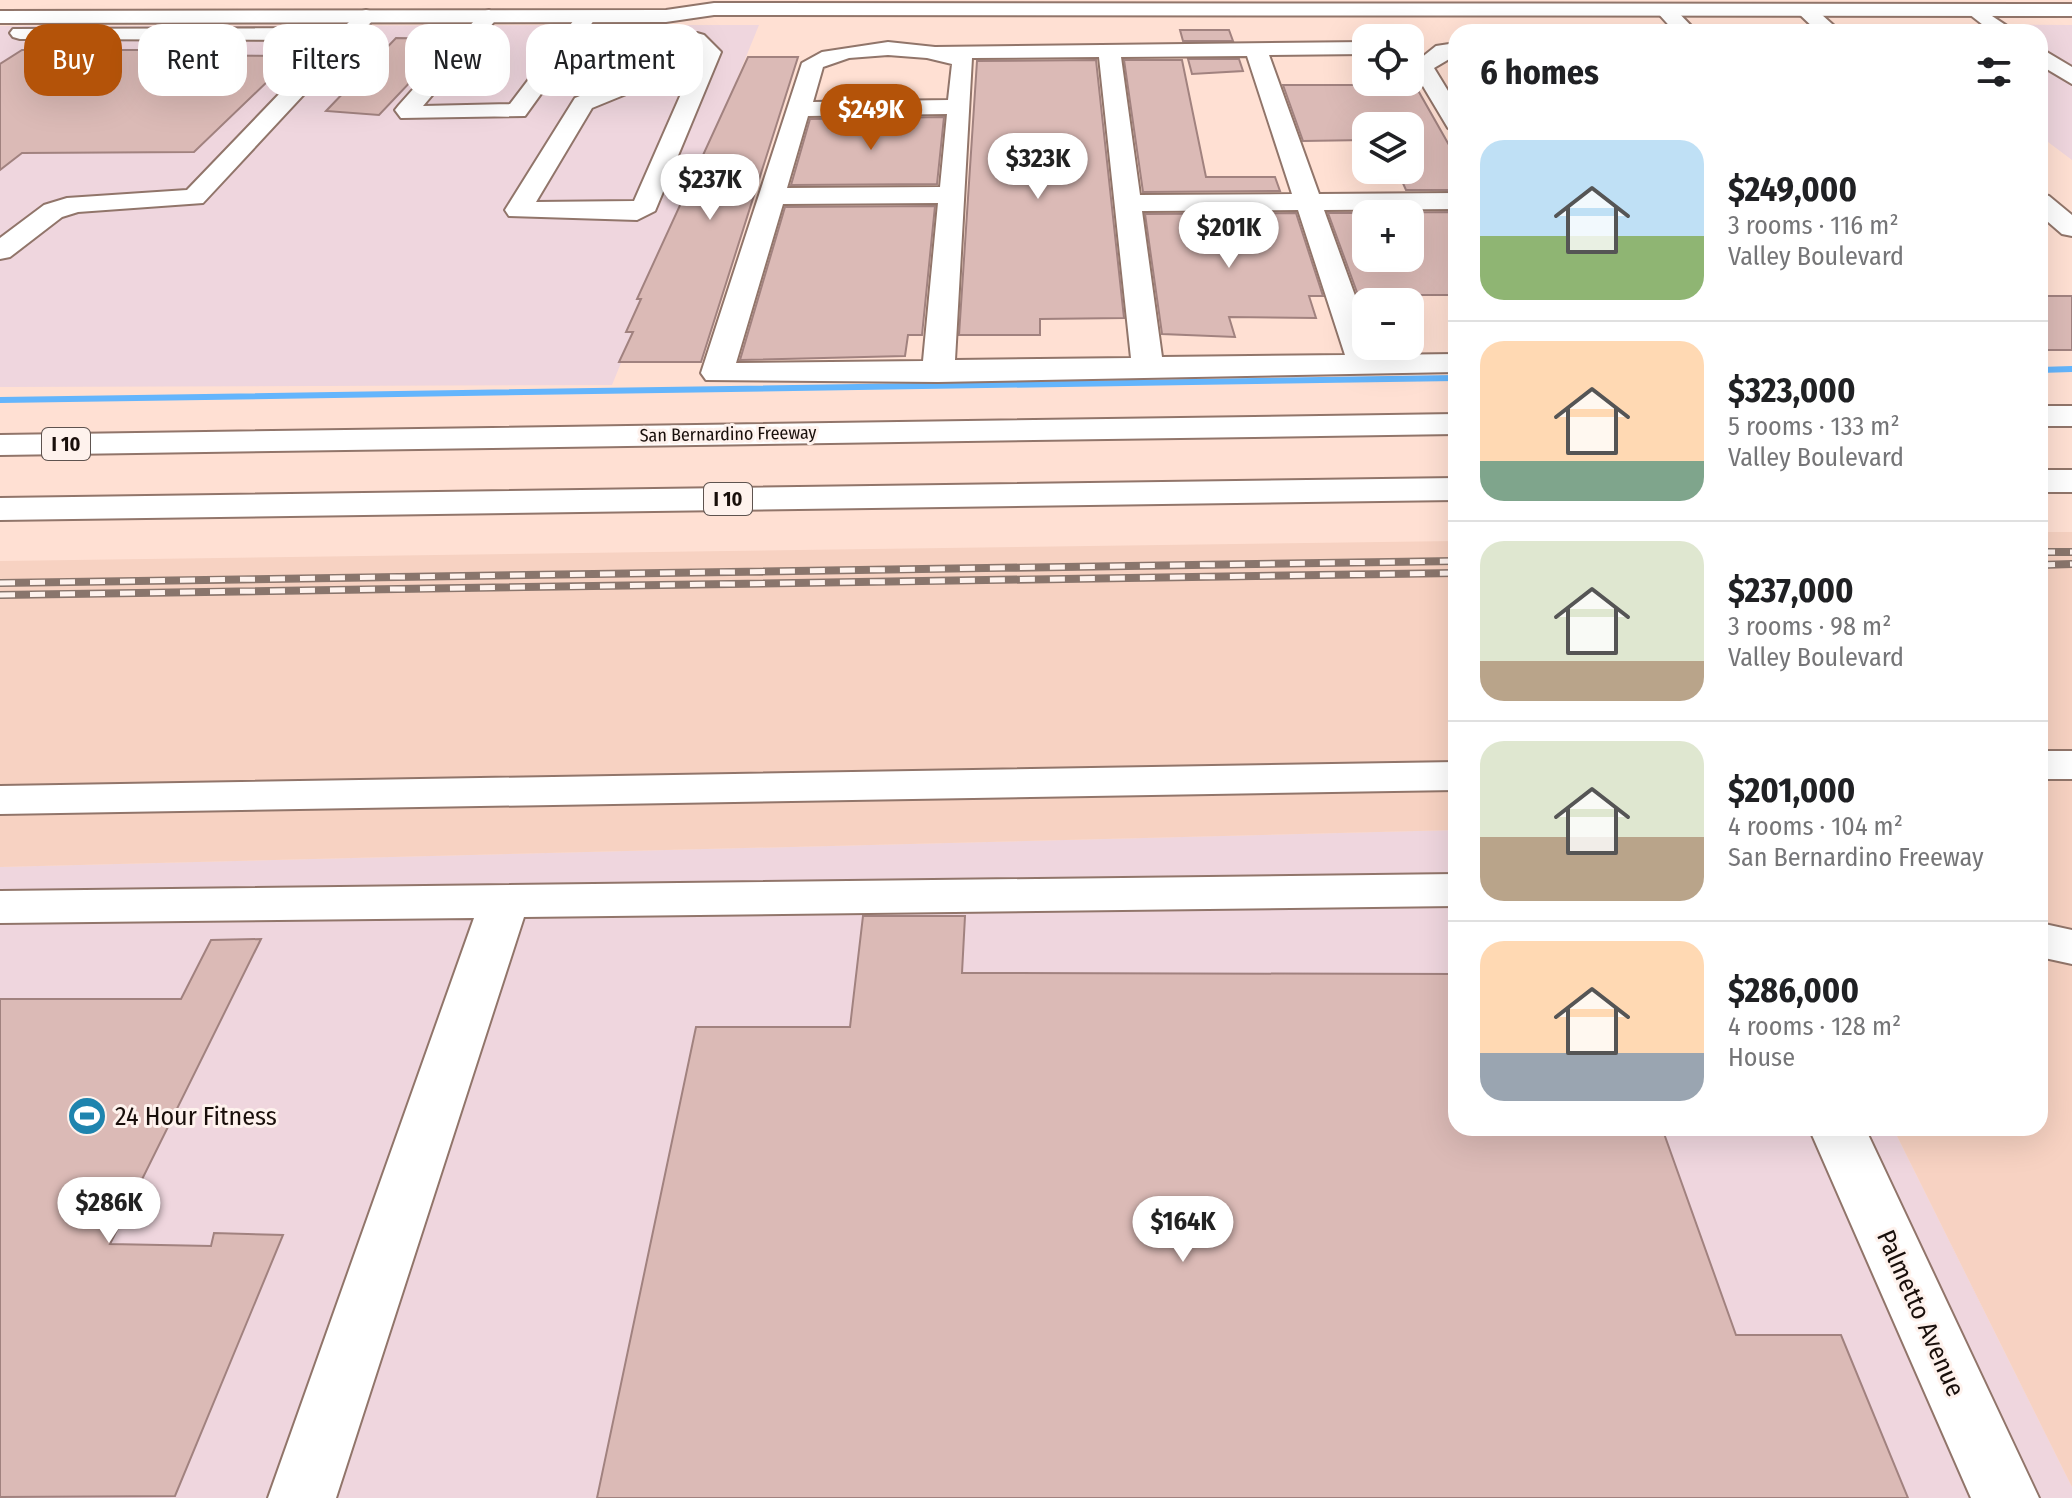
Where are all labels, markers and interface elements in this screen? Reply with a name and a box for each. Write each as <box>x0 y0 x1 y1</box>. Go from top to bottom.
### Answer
chip: Buy <box>24 24 122 96</box>
chip: Rent <box>138 24 247 96</box>
chip: Filters <box>263 24 389 96</box>
chip: New <box>405 24 510 96</box>
chip: Apartment <box>526 24 703 96</box>
map controls <box>1352 24 1424 360</box>
button: locate <box>1352 24 1424 96</box>
icon: filters <box>1972 50 2016 94</box>
text: 6 homes <box>1480 52 1599 93</box>
pin: $249K <box>815 84 927 152</box>
text: $249K <box>838 94 904 125</box>
button: layers <box>1352 112 1424 184</box>
pin: $323K <box>982 133 1094 201</box>
text: $323K <box>1006 143 1070 174</box>
pin: $237K <box>654 154 766 222</box>
text: $237K <box>678 164 742 195</box>
text: $249,000 <box>1728 169 1857 210</box>
icon: home <box>1544 172 1640 268</box>
button: + <box>1352 200 1424 272</box>
pin: $201K <box>1173 202 1285 270</box>
text: 3 rooms · 116 m² <box>1728 210 1899 241</box>
text: $201K <box>1197 212 1261 243</box>
text: Valley Boulevard <box>1728 241 1904 272</box>
button: − <box>1352 288 1424 360</box>
text: $323,000 <box>1728 370 1855 411</box>
icon: home <box>1544 373 1640 469</box>
text: 5 rooms · 133 m² <box>1728 411 1900 442</box>
street label: San Bernardino Freeway <box>639 421 817 447</box>
road number: I 10 <box>42 428 90 460</box>
text: Valley Boulevard <box>1728 442 1904 473</box>
road number: I 10 <box>704 483 752 515</box>
text: $237,000 <box>1728 570 1854 611</box>
icon: home <box>1544 573 1640 669</box>
text: 3 rooms · 98 m² <box>1728 611 1891 642</box>
text: Valley Boulevard <box>1728 642 1904 673</box>
text: $201,000 <box>1728 770 1855 811</box>
icon: home <box>1544 773 1640 869</box>
text: 4 rooms · 104 m² <box>1728 811 1903 842</box>
text: San Bernardino Freeway <box>1728 842 1984 873</box>
text: $286,000 <box>1728 970 1859 1011</box>
icon: home <box>1544 973 1640 1069</box>
text: 4 rooms · 128 m² <box>1728 1011 1901 1042</box>
text: House <box>1728 1042 1795 1073</box>
sports icon: 24 Hour Fitness <box>66 1095 108 1137</box>
place label: 24 Hour Fitness <box>115 1101 277 1132</box>
pin: $286K <box>53 1177 165 1245</box>
text: $286K <box>75 1187 143 1218</box>
pin: $164K <box>1127 1196 1239 1264</box>
text: $164K <box>1150 1206 1216 1237</box>
street label: Palmetto Avenue <box>1870 1225 1971 1401</box>

